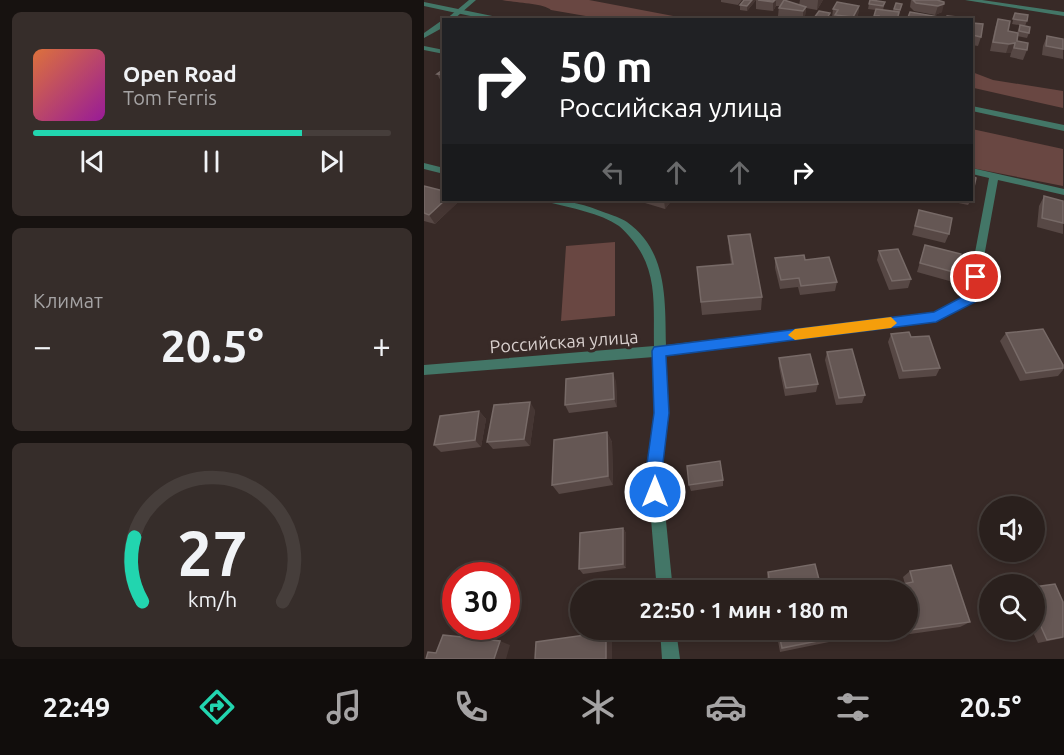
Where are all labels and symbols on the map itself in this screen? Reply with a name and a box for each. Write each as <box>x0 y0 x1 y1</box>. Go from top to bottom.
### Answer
pin <box>950 251 1001 302</box>
street label: Российская улица <box>489 326 639 356</box>
position arrow <box>623 460 687 524</box>
speed limit sign: 30 <box>442 562 520 640</box>

